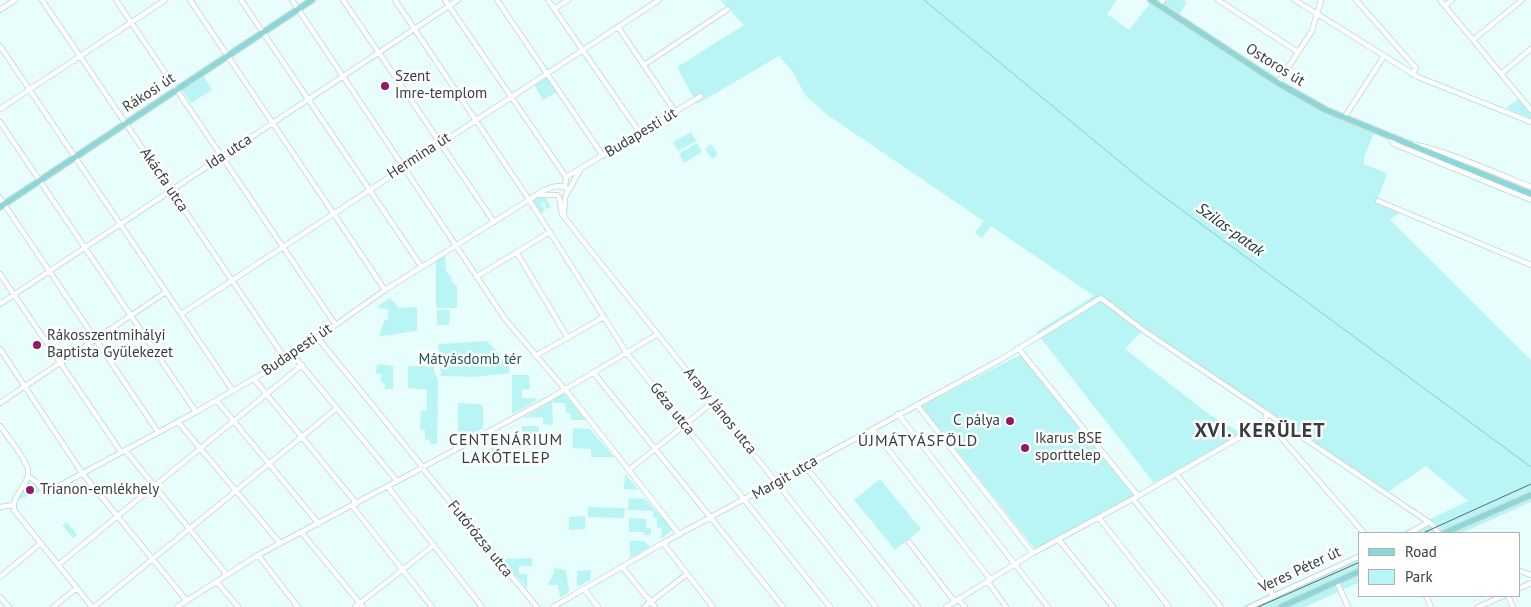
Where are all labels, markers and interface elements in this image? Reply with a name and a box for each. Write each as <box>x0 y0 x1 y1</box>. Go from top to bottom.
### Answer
street label: Ostoros út <box>1242 40 1308 90</box>
place label: Szent Imre-templom <box>395 68 487 103</box>
street label: Rákosi út <box>119 69 179 117</box>
marker: Szent Imre-templom <box>379 80 391 92</box>
street label: Budapesti út <box>602 105 680 161</box>
street label: Hermina út <box>384 129 454 183</box>
street label: Ida utca <box>203 131 255 173</box>
street label: Akácfa utca <box>136 144 192 216</box>
water label: Szilas-patak <box>1192 199 1268 261</box>
street label: Budapesti út <box>259 320 335 380</box>
place label: Rákosszentmihályi Baptista Gyülekezet <box>47 327 173 362</box>
marker: Rákosszentmihályi Baptista Gyülekezet <box>31 339 43 351</box>
park label: Mátyásdomb tér <box>418 351 522 369</box>
street label: Arany János utca <box>680 364 760 458</box>
street label: Géza utca <box>645 379 699 439</box>
place label: C pálya <box>953 412 1000 430</box>
marker: C pálya <box>1004 415 1016 427</box>
district label: XVI. KERÜLET <box>1193 419 1327 443</box>
district label: CENTENÁRIUM LAKÓTELEP <box>447 430 565 468</box>
place label: Ikarus BSE sporttelep <box>1035 430 1102 465</box>
district label: ÚJMÁTYÁSFÖLD <box>856 431 980 451</box>
marker: Ikarus BSE sporttelep <box>1019 442 1031 454</box>
street label: Margit utca <box>749 452 821 504</box>
place label: Trianon-emlékhely <box>40 481 159 499</box>
marker: Trianon-emlékhely <box>24 484 36 496</box>
street label: Futórózsa utca <box>444 497 516 581</box>
legend <box>1358 532 1521 597</box>
text: Road <box>1405 542 1437 561</box>
street label: Veres Péter út <box>1256 543 1344 597</box>
text: Park <box>1405 567 1433 586</box>

